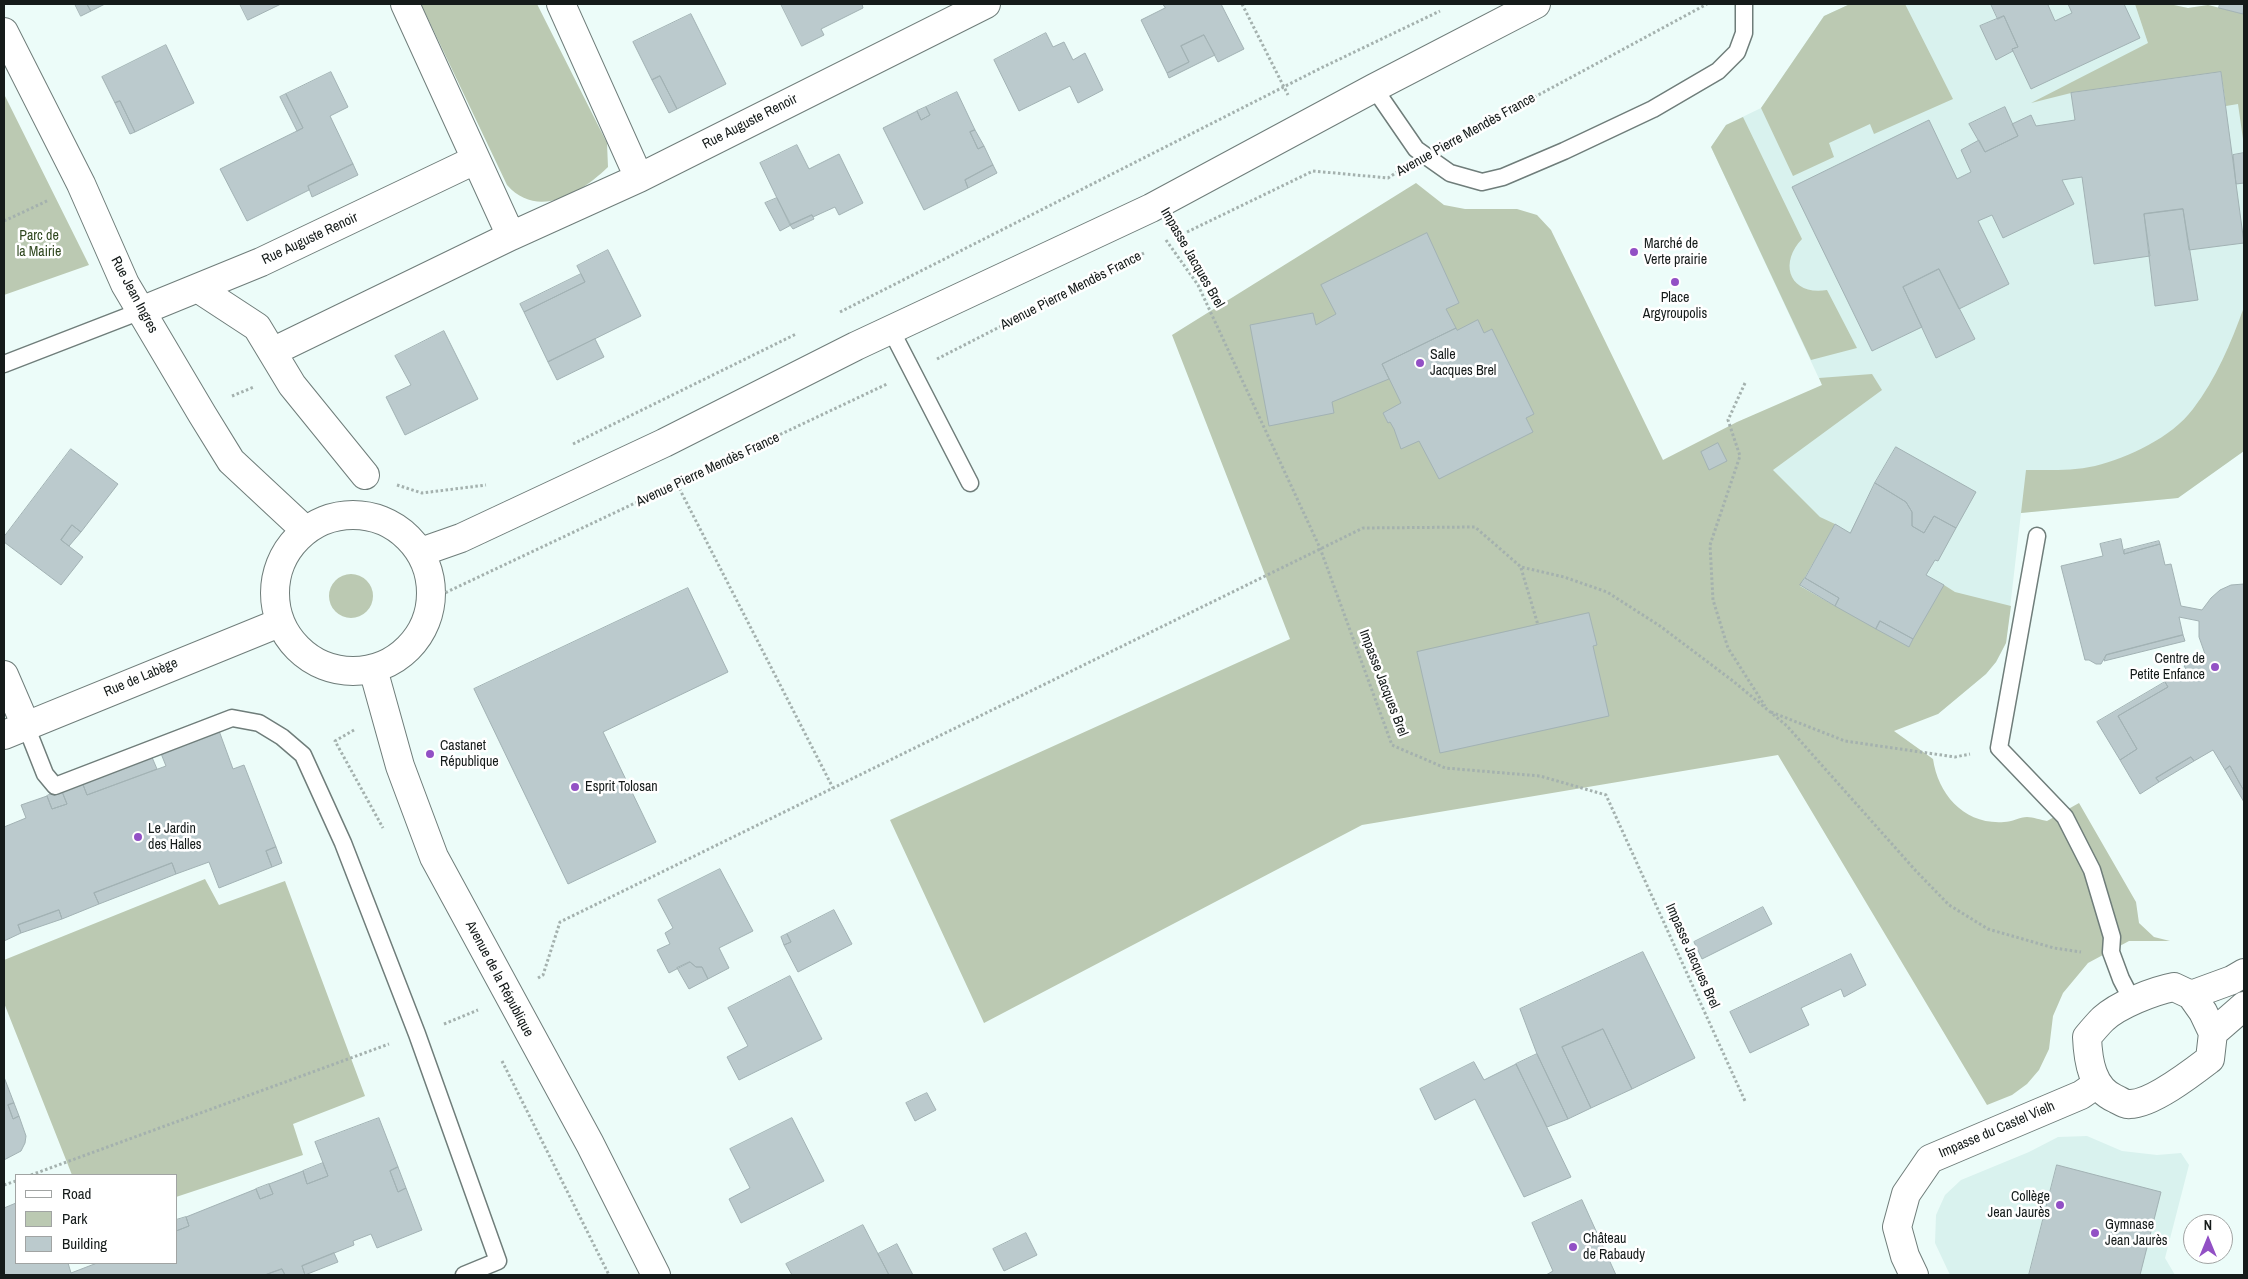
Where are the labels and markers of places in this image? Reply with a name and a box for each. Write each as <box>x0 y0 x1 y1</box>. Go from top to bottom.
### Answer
place label: Marché de Verte prairie <box>1644 236 1707 268</box>
marker: Marché de Verte prairie <box>1628 246 1640 258</box>
marker: Place Argyroupolis <box>1669 276 1681 288</box>
place label: Place Argyroupolis <box>1643 290 1707 322</box>
place label: Salle Jacques Brel <box>1430 347 1496 380</box>
marker: Salle Jacques Brel <box>1414 357 1426 369</box>
place label: Centre de Petite Enfance <box>2130 651 2205 684</box>
marker: Centre de Petite Enfance <box>2209 661 2221 673</box>
place label: Castanet République <box>440 738 499 770</box>
marker: Castanet République <box>424 748 436 760</box>
place label: Esprit Tolosan <box>585 779 658 795</box>
marker: Esprit Tolosan <box>569 781 581 793</box>
place label: Le Jardin des Halles <box>148 821 202 854</box>
marker: Le Jardin des Halles <box>132 831 144 843</box>
place label: Collège Jean Jaurès <box>1987 1189 2050 1222</box>
marker: Collège Jean Jaurès <box>2054 1199 2066 1211</box>
place label: Gymnase Jean Jaurès <box>2105 1217 2168 1250</box>
marker: Gymnase Jean Jaurès <box>2089 1227 2101 1239</box>
place label: Château de Rabaudy <box>1583 1231 1645 1264</box>
marker: Château de Rabaudy <box>1567 1241 1579 1253</box>

